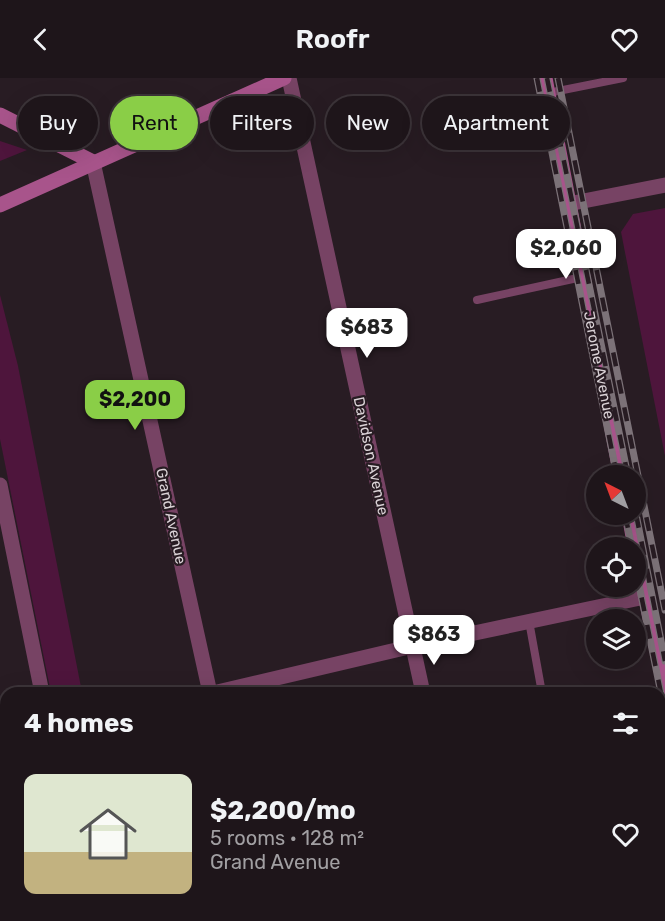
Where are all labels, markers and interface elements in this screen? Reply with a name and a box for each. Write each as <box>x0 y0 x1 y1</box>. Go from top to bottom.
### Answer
icon: back <box>24 23 57 56</box>
text: Roofr <box>296 23 369 55</box>
icon: heart <box>608 23 641 56</box>
chip: Buy <box>18 96 98 150</box>
chip: Rent <box>110 96 198 150</box>
chip: Filters <box>210 96 314 150</box>
chip: New <box>326 96 410 150</box>
chip: Apartment <box>422 96 570 150</box>
pin: $2,060 <box>517 229 615 280</box>
text: $2,060 <box>530 236 602 260</box>
pin: $683 <box>331 308 403 359</box>
street label: Jerome Avenue <box>580 309 618 421</box>
text: $683 <box>340 315 394 339</box>
pin: $2,200 <box>86 380 184 431</box>
text: $2,200 <box>99 387 171 411</box>
street label: Davidson Avenue <box>350 395 392 517</box>
north arrow <box>586 465 646 525</box>
map controls <box>586 465 646 669</box>
street label: Grand Avenue <box>152 466 190 566</box>
button: locate <box>586 537 646 597</box>
button: layers <box>586 609 646 669</box>
pin: $863 <box>398 615 470 666</box>
text: $863 <box>407 622 461 646</box>
icon: filters <box>609 707 642 740</box>
text: 4 homes <box>24 708 134 739</box>
text: $2,200/mo <box>210 795 356 826</box>
icon: home <box>72 798 144 870</box>
icon: heart <box>609 818 642 851</box>
text: 5 rooms · 128 m² <box>210 826 364 850</box>
text: Grand Avenue <box>210 850 341 874</box>

